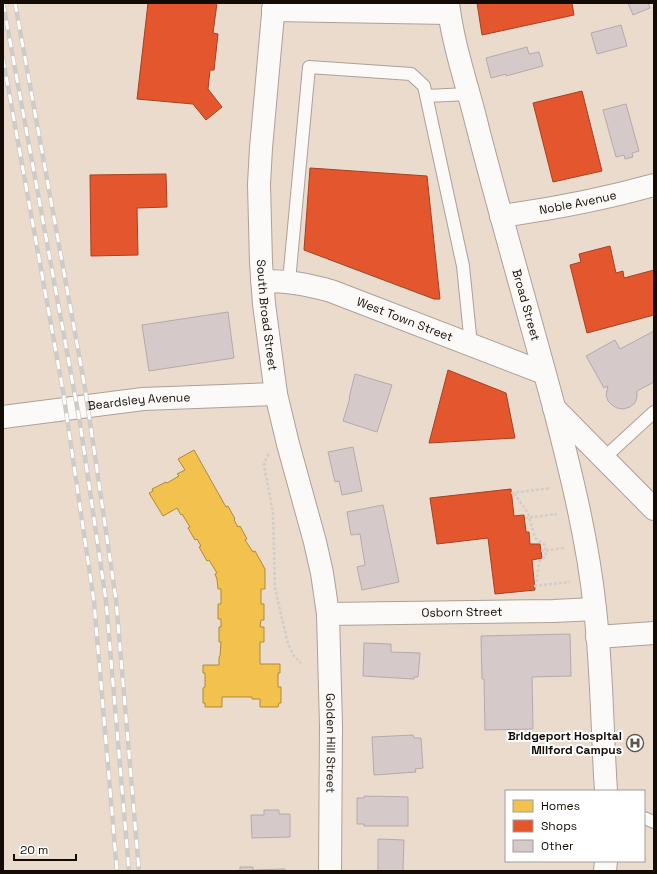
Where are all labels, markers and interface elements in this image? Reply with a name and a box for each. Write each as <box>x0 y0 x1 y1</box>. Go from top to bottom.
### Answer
street label: Noble Avenue <box>538 187 618 218</box>
street label: South Broad Street <box>253 259 281 372</box>
street label: Broad Street <box>508 267 544 343</box>
street label: West Town Street <box>354 294 455 345</box>
street label: Beardsley Avenue <box>87 389 191 414</box>
street label: Osborn Street <box>421 604 503 621</box>
street label: Golden Hill Street <box>322 693 339 793</box>
place label: Bridgeport Hospital Milford Campus <box>508 728 622 758</box>
hospital icon: Bridgeport Hospital Milford Campus <box>625 733 645 753</box>
legend <box>505 790 645 862</box>
text: Homes <box>541 798 580 814</box>
text: Shops <box>541 818 577 834</box>
scale bar <box>14 836 76 862</box>
text: Other <box>541 838 574 854</box>
text: 20 m <box>20 842 48 858</box>

